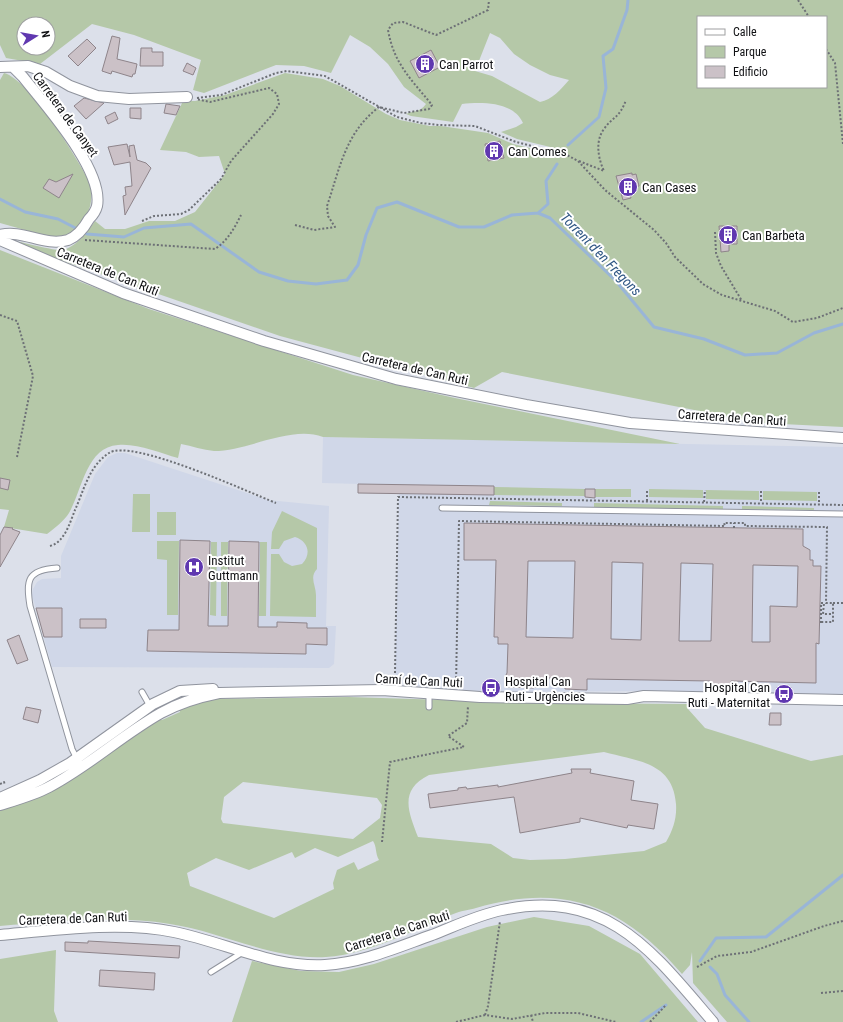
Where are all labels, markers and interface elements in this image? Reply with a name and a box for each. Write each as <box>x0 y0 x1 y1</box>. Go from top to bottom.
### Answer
north arrow <box>16 16 56 56</box>
legend <box>697 16 827 88</box>
text: Calle <box>733 25 757 39</box>
text: N <box>38 30 52 39</box>
text: Parque <box>733 45 767 59</box>
building icon: Can Parrot <box>414 53 436 75</box>
place label: Can Parrot <box>439 57 494 72</box>
text: Edificio <box>733 65 768 79</box>
street label: Carretera de Canyet <box>30 69 101 160</box>
building icon: Can Comes <box>483 140 505 162</box>
place label: Can Comes <box>508 144 567 159</box>
building icon: Can Cases <box>617 176 639 198</box>
place label: Can Cases <box>642 180 696 195</box>
water label: Torrent d'en Fregons <box>557 209 645 299</box>
building icon: Can Barbeta <box>717 224 739 246</box>
place label: Can Barbeta <box>742 228 805 243</box>
street label: Carretera de Can Ruti <box>55 244 161 299</box>
street label: Carretera de Can Ruti <box>360 349 470 388</box>
street label: Carretera de Can Ruti <box>677 406 787 429</box>
place label: Institut Guttmann <box>208 553 258 583</box>
hospital icon: Institut Guttmann <box>183 556 205 578</box>
street label: Camí de Can Ruti <box>375 671 463 690</box>
place label: Hospital Can Ruti - Urgències <box>505 674 585 704</box>
bus stop icon: Hospital Can Ruti - Urgències <box>480 677 502 699</box>
place label: Hospital Can Ruti - Maternitat <box>688 680 770 710</box>
bus stop icon: Hospital Can Ruti - Maternitat <box>773 683 795 705</box>
street label: Carretera de Can Ruti <box>343 908 451 955</box>
street label: Carretera de Can Ruti <box>18 909 128 928</box>

